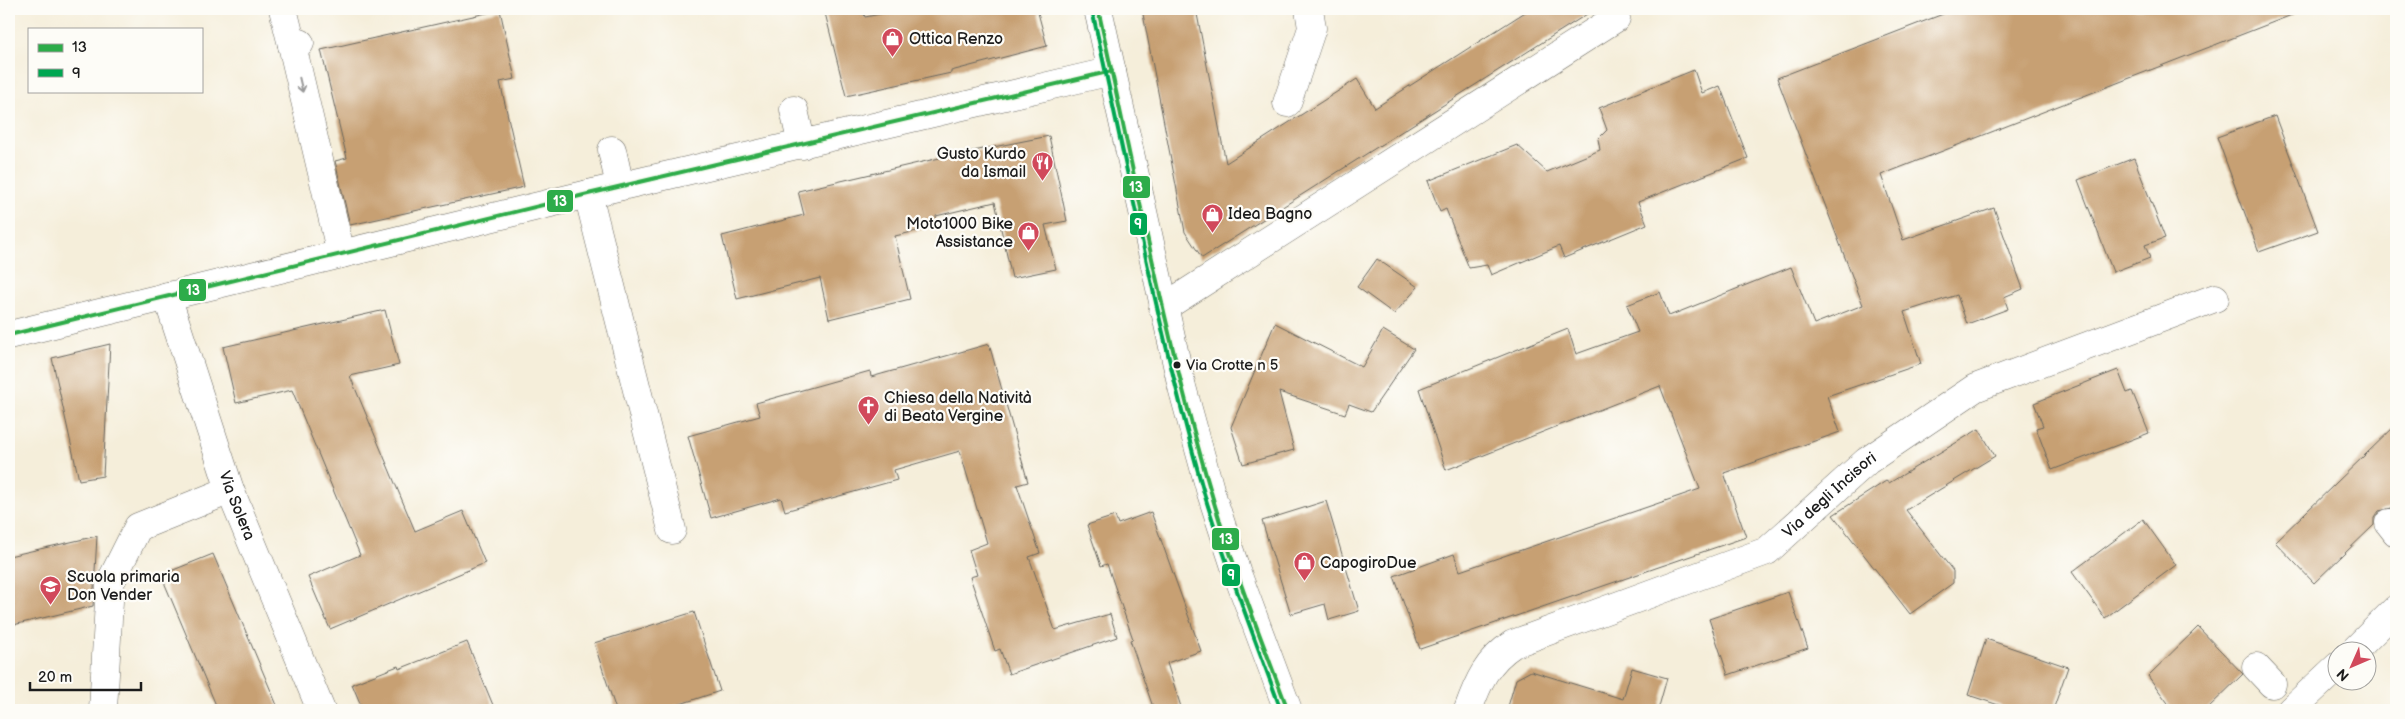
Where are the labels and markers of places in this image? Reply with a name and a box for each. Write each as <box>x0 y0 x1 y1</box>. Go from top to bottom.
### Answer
shop icon: Ottica Renzo <box>881 27 905 58</box>
place label: Ottica Renzo <box>909 30 1003 49</box>
place label: Gusto Kurdo da Ismail <box>937 145 1026 182</box>
restaurant icon: Gusto Kurdo da Ismail <box>1030 151 1054 182</box>
shop icon: Idea Bagno <box>1200 202 1224 233</box>
place label: Idea Bagno <box>1228 205 1312 224</box>
place label: Moto1000 Bike Assistance <box>906 215 1014 252</box>
shop icon: Moto1000 Bike Assistance <box>1017 221 1041 252</box>
place label: Via Crotte n 5 <box>1186 356 1278 375</box>
marker: Via Crotte n 5 <box>1172 360 1182 370</box>
place label: Chiesa della Natività di Beata Vergine <box>884 389 1032 426</box>
church icon: Chiesa della Natività di Beata Vergine <box>856 395 880 426</box>
shop icon: CapogiroDue <box>1292 551 1316 582</box>
place label: CapogiroDue <box>1320 554 1417 573</box>
place label: Scuola primaria Don Vender <box>67 568 180 605</box>
school or university icon: Scuola primaria Don Vender <box>39 574 63 605</box>

